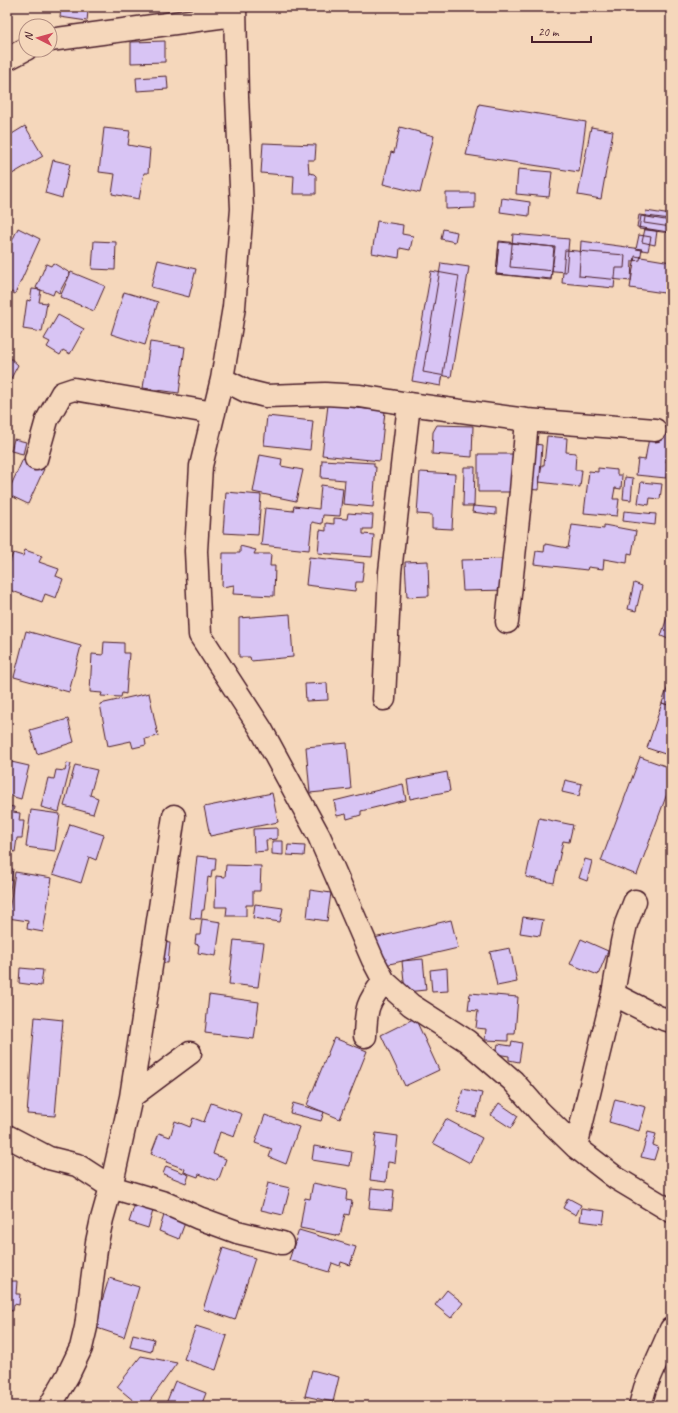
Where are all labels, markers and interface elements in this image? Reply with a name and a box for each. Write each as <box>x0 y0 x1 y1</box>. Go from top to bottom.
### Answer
north arrow <box>18 18 58 58</box>
scale bar <box>532 18 591 44</box>
text: 20 m <box>538 24 560 40</box>
text: N <box>21 31 36 41</box>

